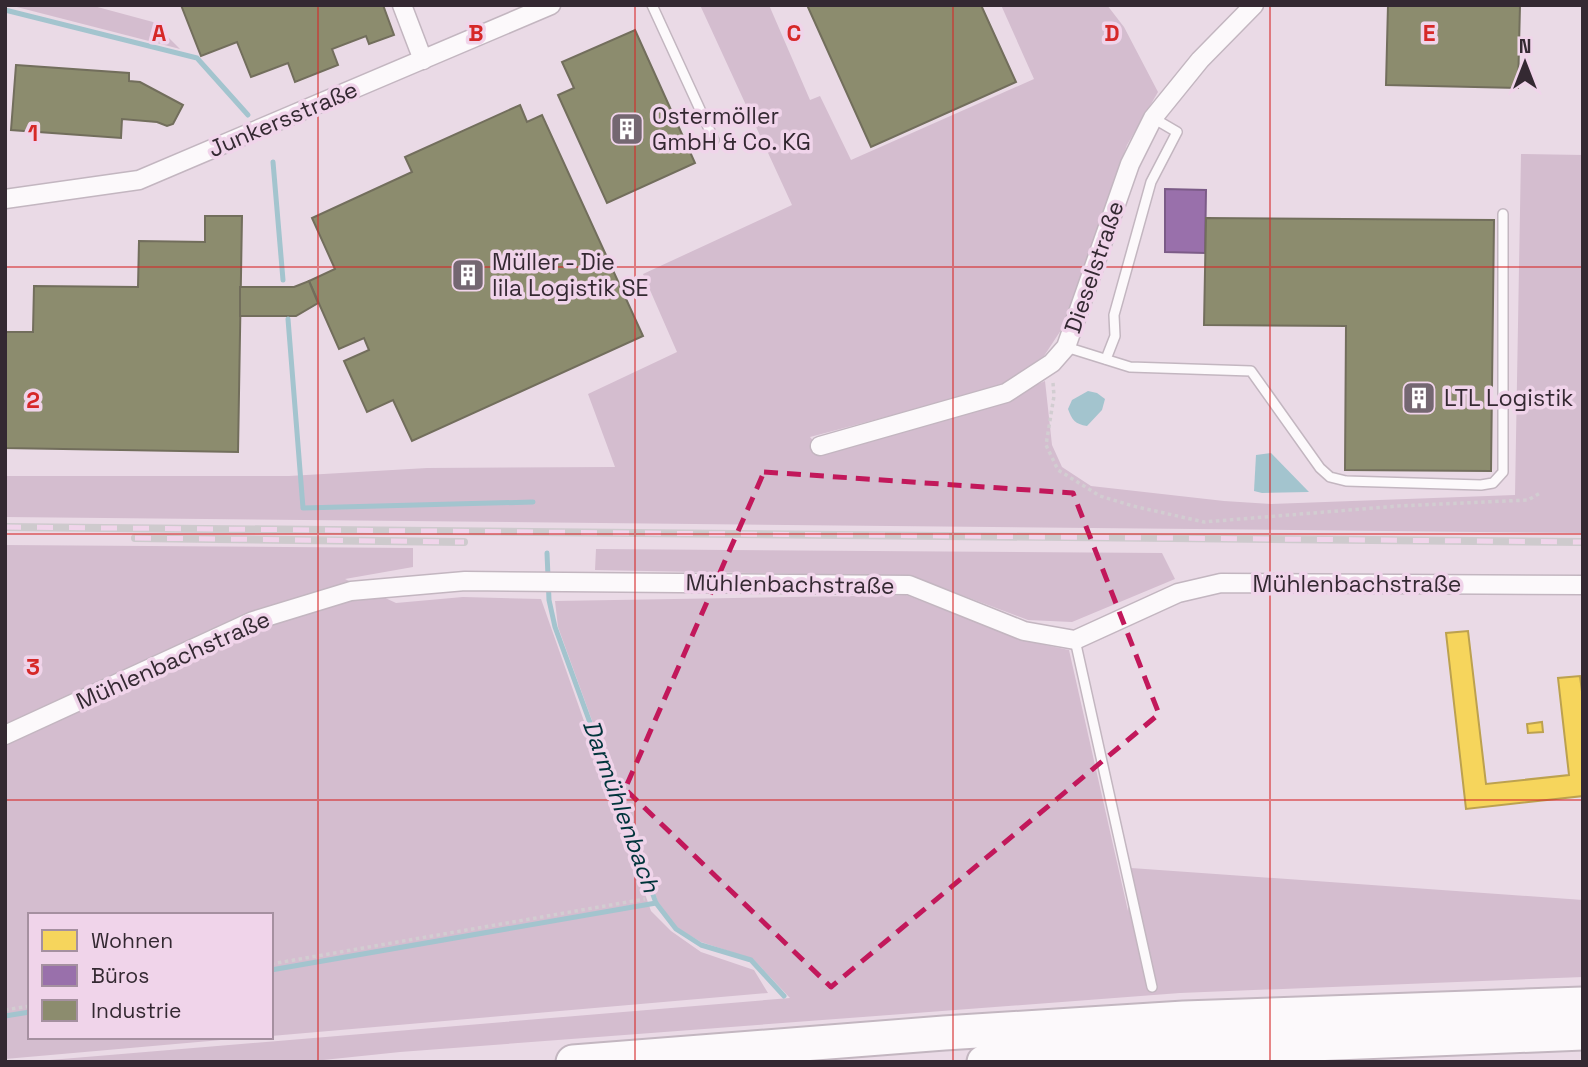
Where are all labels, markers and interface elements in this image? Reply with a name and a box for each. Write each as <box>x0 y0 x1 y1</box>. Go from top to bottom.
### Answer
text: A <box>152 18 167 48</box>
text: B <box>468 18 484 48</box>
text: C <box>787 18 801 48</box>
text: D <box>1104 18 1120 48</box>
text: E <box>1423 18 1435 48</box>
north arrow <box>1490 28 1560 98</box>
text: N <box>1519 34 1531 59</box>
street label: Junkersstraße <box>204 74 362 164</box>
place label: Ostermöller GmbH & Co. KG <box>652 101 811 157</box>
building icon: Ostermöller GmbH & Co. KG <box>608 110 646 148</box>
text: 1 <box>28 118 38 148</box>
street label: Dieselstraße <box>1057 197 1131 337</box>
place label: Müller - Die lila Logistik SE <box>492 247 649 303</box>
building icon: Müller - Die lila Logistik SE <box>449 256 487 294</box>
building icon: LTL Logistik <box>1400 379 1438 417</box>
place label: LTL Logistik <box>1444 383 1573 413</box>
text: 2 <box>26 385 40 415</box>
street label: Mühlenbachstraße <box>685 567 895 601</box>
street label: Mühlenbachstraße <box>1252 569 1462 599</box>
street label: Mühlenbachstraße <box>71 604 275 716</box>
text: 3 <box>26 652 40 682</box>
water label: Darmühlenbach <box>576 715 667 898</box>
legend <box>28 913 273 1039</box>
text: Wohnen <box>91 927 173 954</box>
text: Büros <box>91 962 149 989</box>
text: Industrie <box>91 997 181 1024</box>

